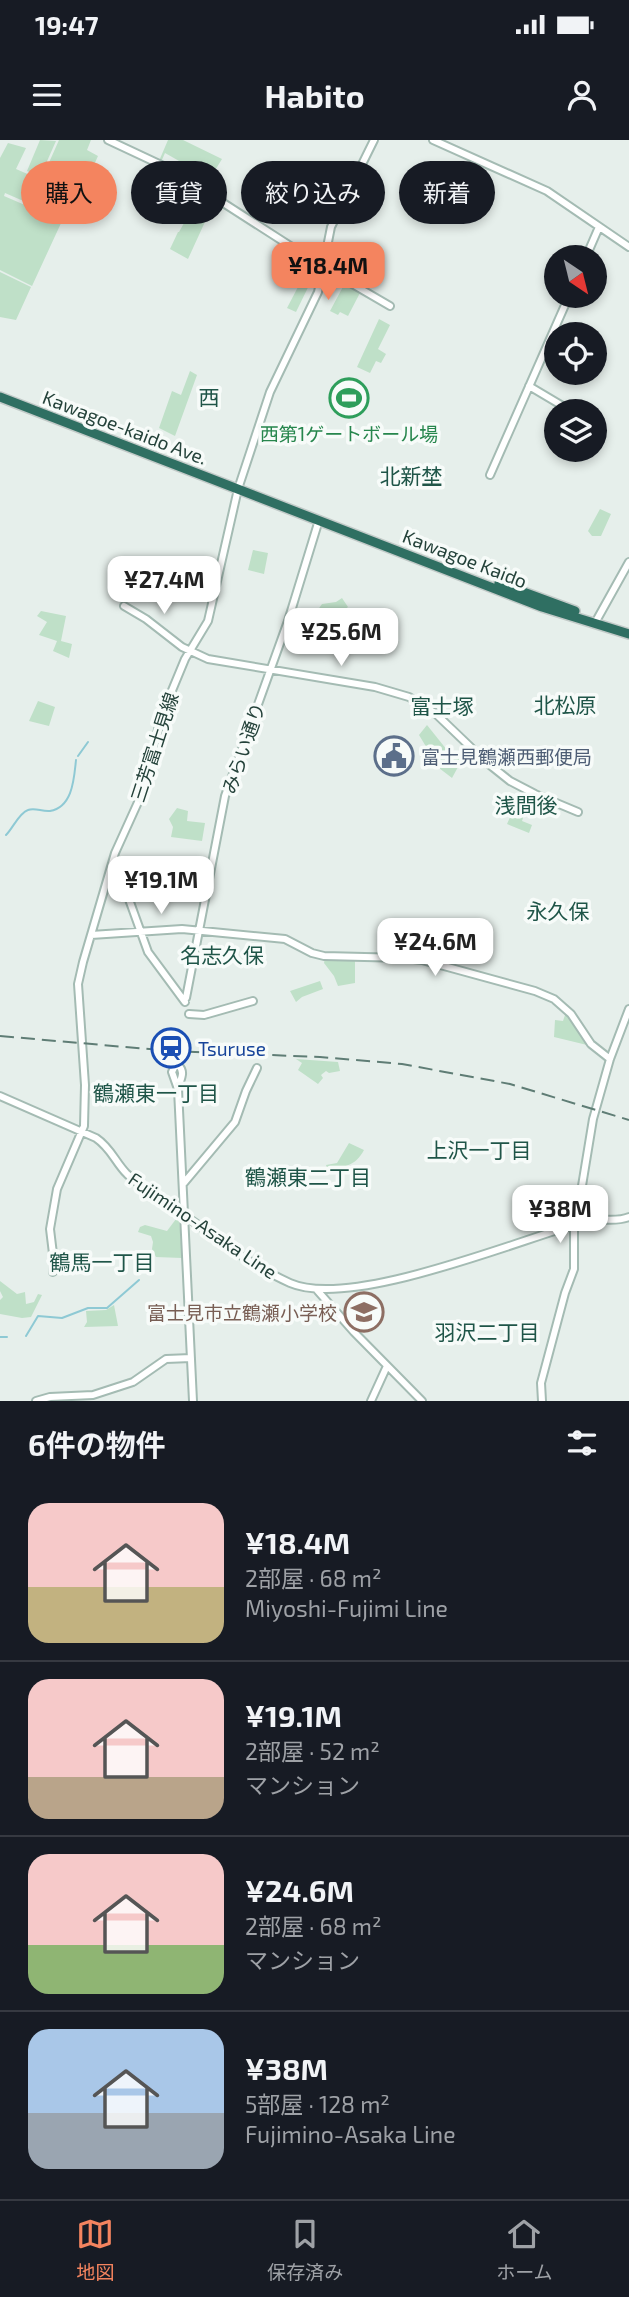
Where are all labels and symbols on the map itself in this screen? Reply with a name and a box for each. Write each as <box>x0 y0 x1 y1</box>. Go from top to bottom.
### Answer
pin: ¥18.4M <box>271 242 385 302</box>
north arrow <box>544 245 607 308</box>
sports icon: 西第1ゲートボール場 <box>328 377 370 419</box>
district label: 西 <box>199 384 220 409</box>
street label: Kawagoe-kaido Ave. <box>40 385 210 469</box>
place label: 西第1ゲートボール場 <box>260 422 438 445</box>
district label: 北新埜 <box>380 463 443 488</box>
street label: Kawagoe Kaido <box>399 524 531 592</box>
pin: ¥27.4M <box>107 556 221 616</box>
pin: ¥25.6M <box>284 608 398 668</box>
street label: 三芳富士見線 <box>125 689 183 805</box>
district label: 北松原 <box>534 692 597 717</box>
district label: 富士塚 <box>411 693 474 718</box>
street label: みらい通り <box>217 699 269 797</box>
public building icon: 富士見鶴瀬西郵便局 <box>373 735 415 777</box>
place label: 富士見鶴瀬西郵便局 <box>421 745 592 768</box>
district label: 浅間後 <box>495 792 558 817</box>
pin: ¥19.1M <box>104 856 218 916</box>
district label: 永久保 <box>527 898 590 923</box>
pin: ¥24.6M <box>378 918 492 978</box>
district label: 名志久保 <box>180 942 264 967</box>
station icon: Tsuruse <box>150 1027 192 1069</box>
place label: Tsuruse <box>198 1037 266 1060</box>
district label: 鶴瀬東一丁目 <box>93 1080 219 1105</box>
district label: 上沢一丁目 <box>427 1137 532 1162</box>
district label: 鶴瀬東二丁目 <box>245 1164 371 1189</box>
street label: Fujimino-Asaka Line <box>124 1167 282 1283</box>
pin: ¥38M <box>519 1186 601 1245</box>
district label: 鶴馬一丁目 <box>50 1249 155 1274</box>
school or university icon: 富士見市立鶴瀬小学校 <box>343 1291 385 1333</box>
place label: 富士見市立鶴瀬小学校 <box>147 1301 337 1324</box>
district label: 羽沢二丁目 <box>435 1319 540 1344</box>

